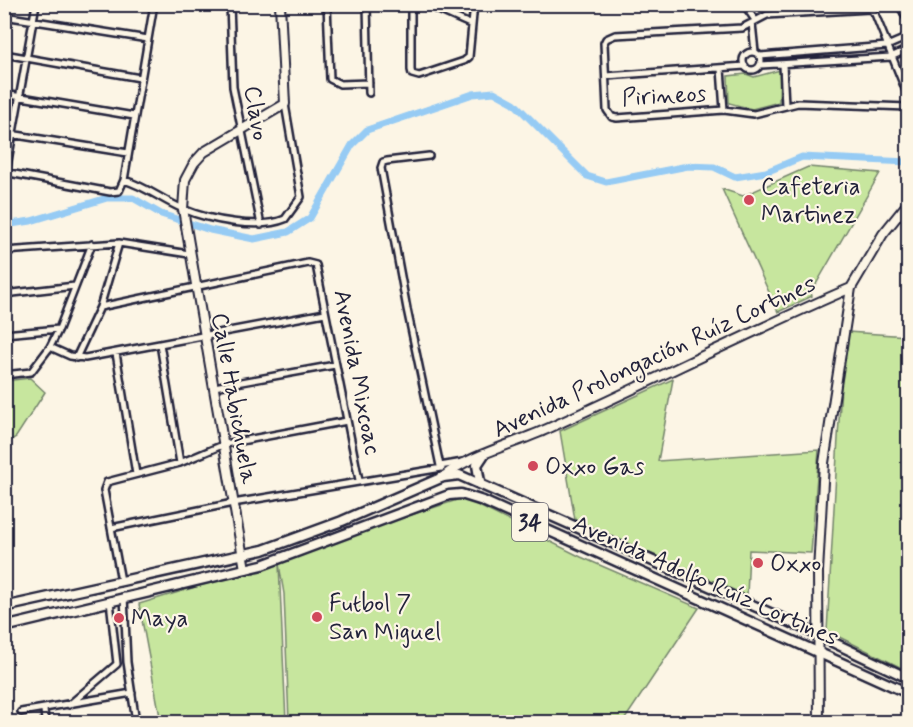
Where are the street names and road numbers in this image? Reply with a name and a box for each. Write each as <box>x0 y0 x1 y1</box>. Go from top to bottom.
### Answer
street label: Pirineos <box>621 79 707 114</box>
street label: Clavo <box>236 84 275 143</box>
street label: Avenida Prolongación Ruíz Cortines <box>488 269 822 448</box>
street label: Avenida Mixcoac <box>325 287 388 458</box>
street label: Calle Habichuela <box>203 310 264 487</box>
road number: 34 <box>512 503 548 541</box>
street label: Avenida Adolfo Ruíz Cortines <box>567 509 843 656</box>

